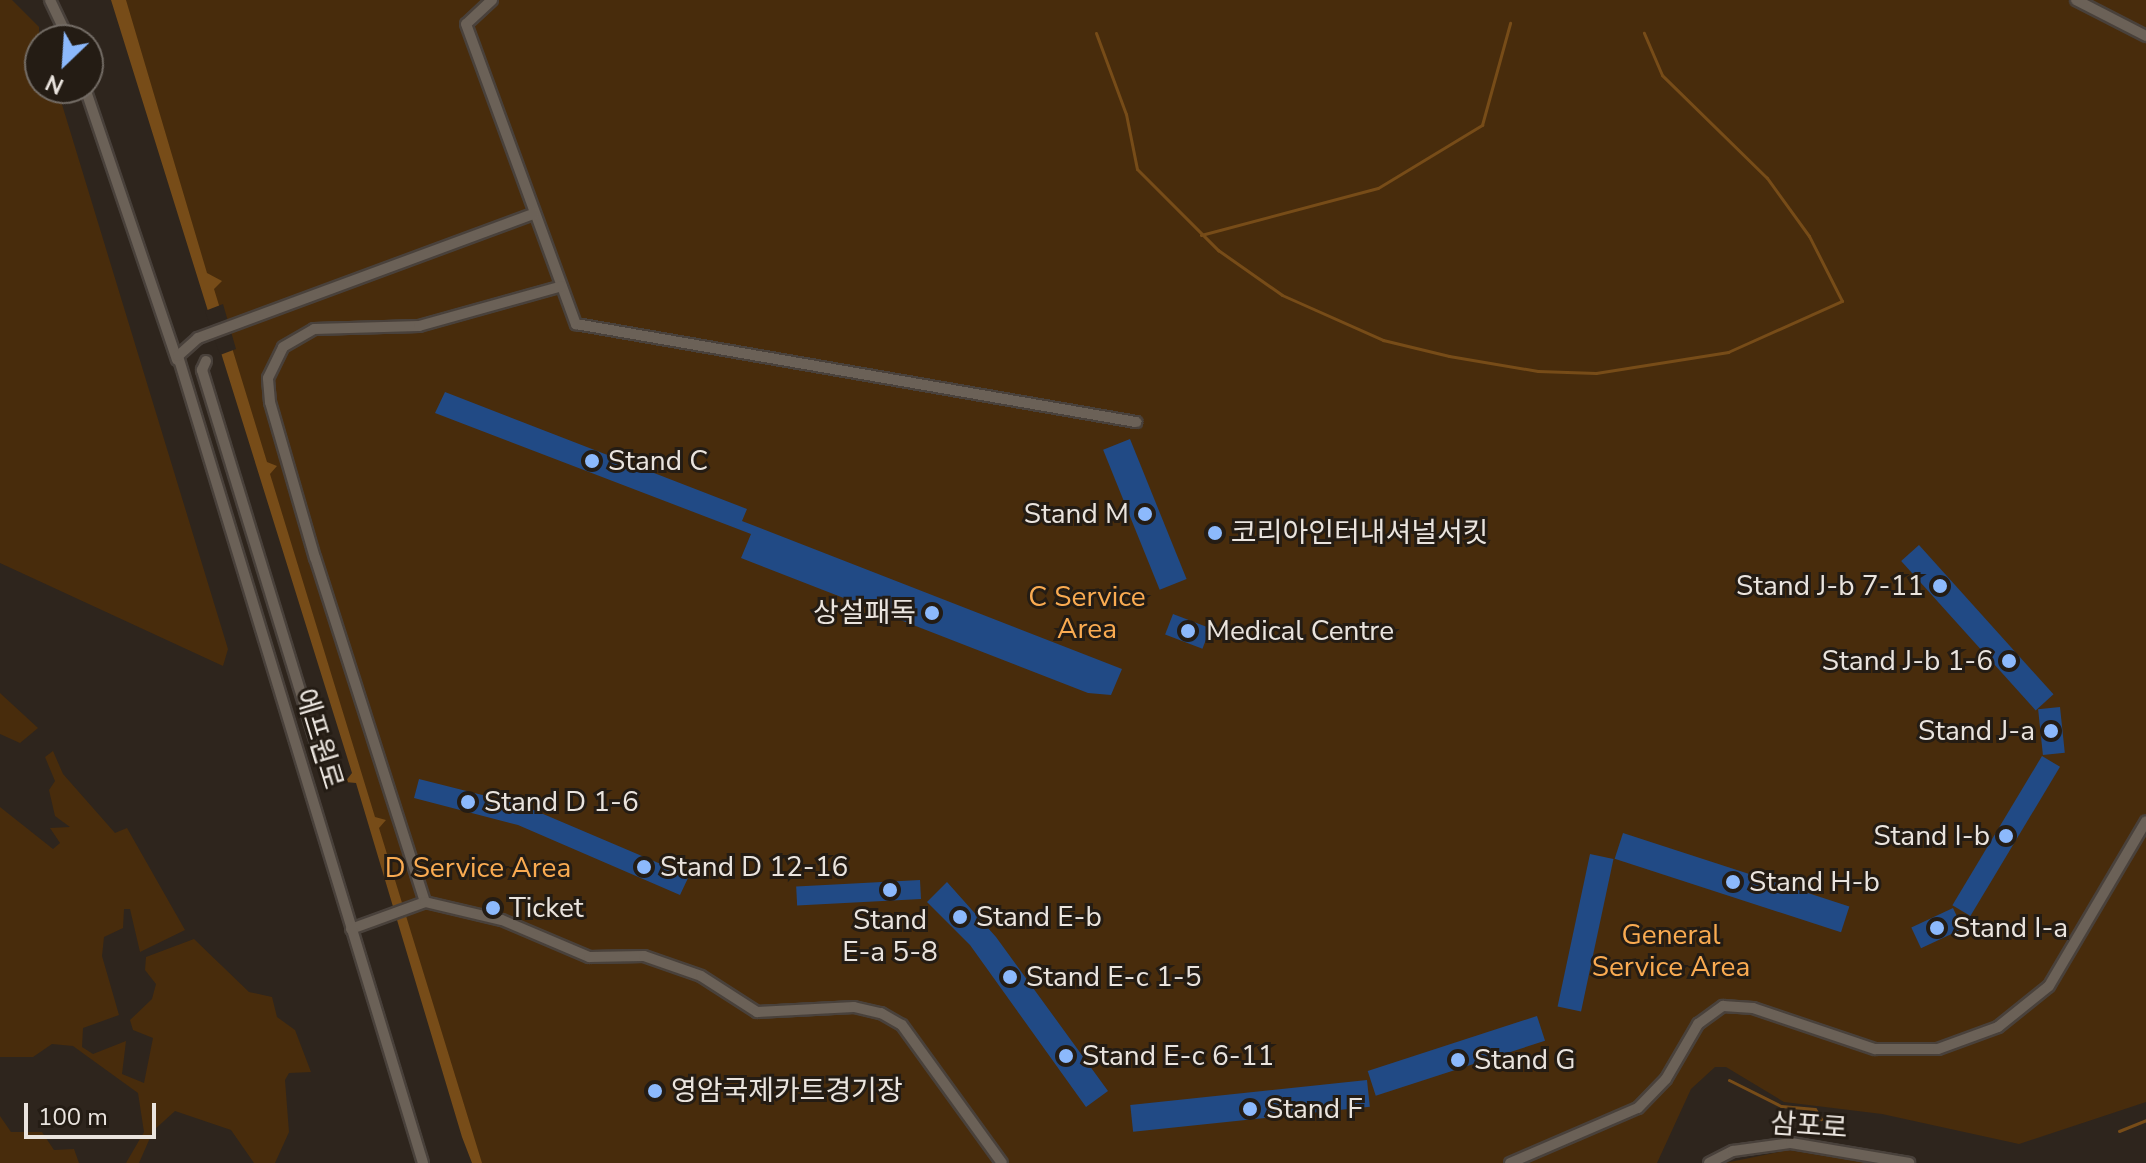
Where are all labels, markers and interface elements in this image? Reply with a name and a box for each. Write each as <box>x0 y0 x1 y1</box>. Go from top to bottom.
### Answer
north arrow <box>24 24 104 104</box>
text: N <box>41 67 69 101</box>
place label: Stand C <box>608 444 708 478</box>
marker: Stand C <box>583 452 601 470</box>
place label: Stand M <box>1024 497 1129 531</box>
marker: Stand M <box>1136 505 1154 523</box>
place label: 코리아인터내셔널서킷 <box>1231 516 1489 550</box>
marker: 코리아인터내셔널서킷 <box>1206 524 1224 542</box>
place label: Stand J-b 7-11 <box>1736 569 1924 603</box>
marker: Stand J-b 7-11 <box>1931 577 1949 595</box>
park label: C Service Area <box>1028 580 1146 646</box>
place label: 상설패독 <box>813 596 916 630</box>
marker: 상설패독 <box>923 604 941 622</box>
place label: Medical Centre <box>1206 614 1394 648</box>
marker: Medical Centre <box>1177 620 1199 642</box>
place label: Stand J-b 1-6 <box>1822 644 1993 678</box>
marker: Stand J-b 1-6 <box>2000 652 2018 670</box>
street label: 에프원로 <box>288 685 350 793</box>
place label: Stand J-a <box>1918 714 2035 748</box>
marker: Stand J-a <box>2042 722 2060 740</box>
place label: Stand D 1-6 <box>484 785 639 819</box>
marker: Stand D 1-6 <box>459 793 477 811</box>
place label: Stand I-b <box>1873 819 1990 853</box>
marker: Stand I-b <box>1997 827 2015 845</box>
place label: Stand D 12-16 <box>660 850 848 884</box>
park label: D Service Area <box>385 851 571 885</box>
marker: Stand D 12-16 <box>635 858 653 876</box>
place label: Stand H-b <box>1749 865 1880 899</box>
marker: Stand H-b <box>1724 873 1742 891</box>
marker: Stand E-a 5-8 <box>881 881 899 899</box>
place label: Ticket <box>509 891 584 925</box>
marker: Ticket <box>484 899 502 917</box>
place label: Stand E-b <box>976 900 1102 934</box>
place label: Stand E-a 5-8 <box>842 903 938 969</box>
marker: Stand E-b <box>951 908 969 926</box>
place label: Stand I-a <box>1953 911 2068 945</box>
park label: General Service Area <box>1592 918 1750 984</box>
marker: Stand I-a <box>1928 919 1946 937</box>
place label: Stand E-c 1-5 <box>1026 960 1201 994</box>
marker: Stand E-c 1-5 <box>1001 968 1019 986</box>
place label: Stand E-c 6-11 <box>1082 1039 1274 1073</box>
place label: Stand G <box>1474 1043 1576 1077</box>
marker: Stand E-c 6-11 <box>1057 1047 1075 1065</box>
marker: Stand G <box>1449 1051 1467 1069</box>
place label: 영암국제카트경기장 <box>671 1074 903 1108</box>
marker: 영암국제카트경기장 <box>646 1082 664 1100</box>
scale bar <box>28 1087 160 1137</box>
place label: Stand F <box>1266 1092 1363 1126</box>
marker: Stand F <box>1241 1100 1259 1118</box>
text: 100 m <box>38 1101 108 1133</box>
street label: 삼포로 <box>1769 1107 1849 1145</box>

